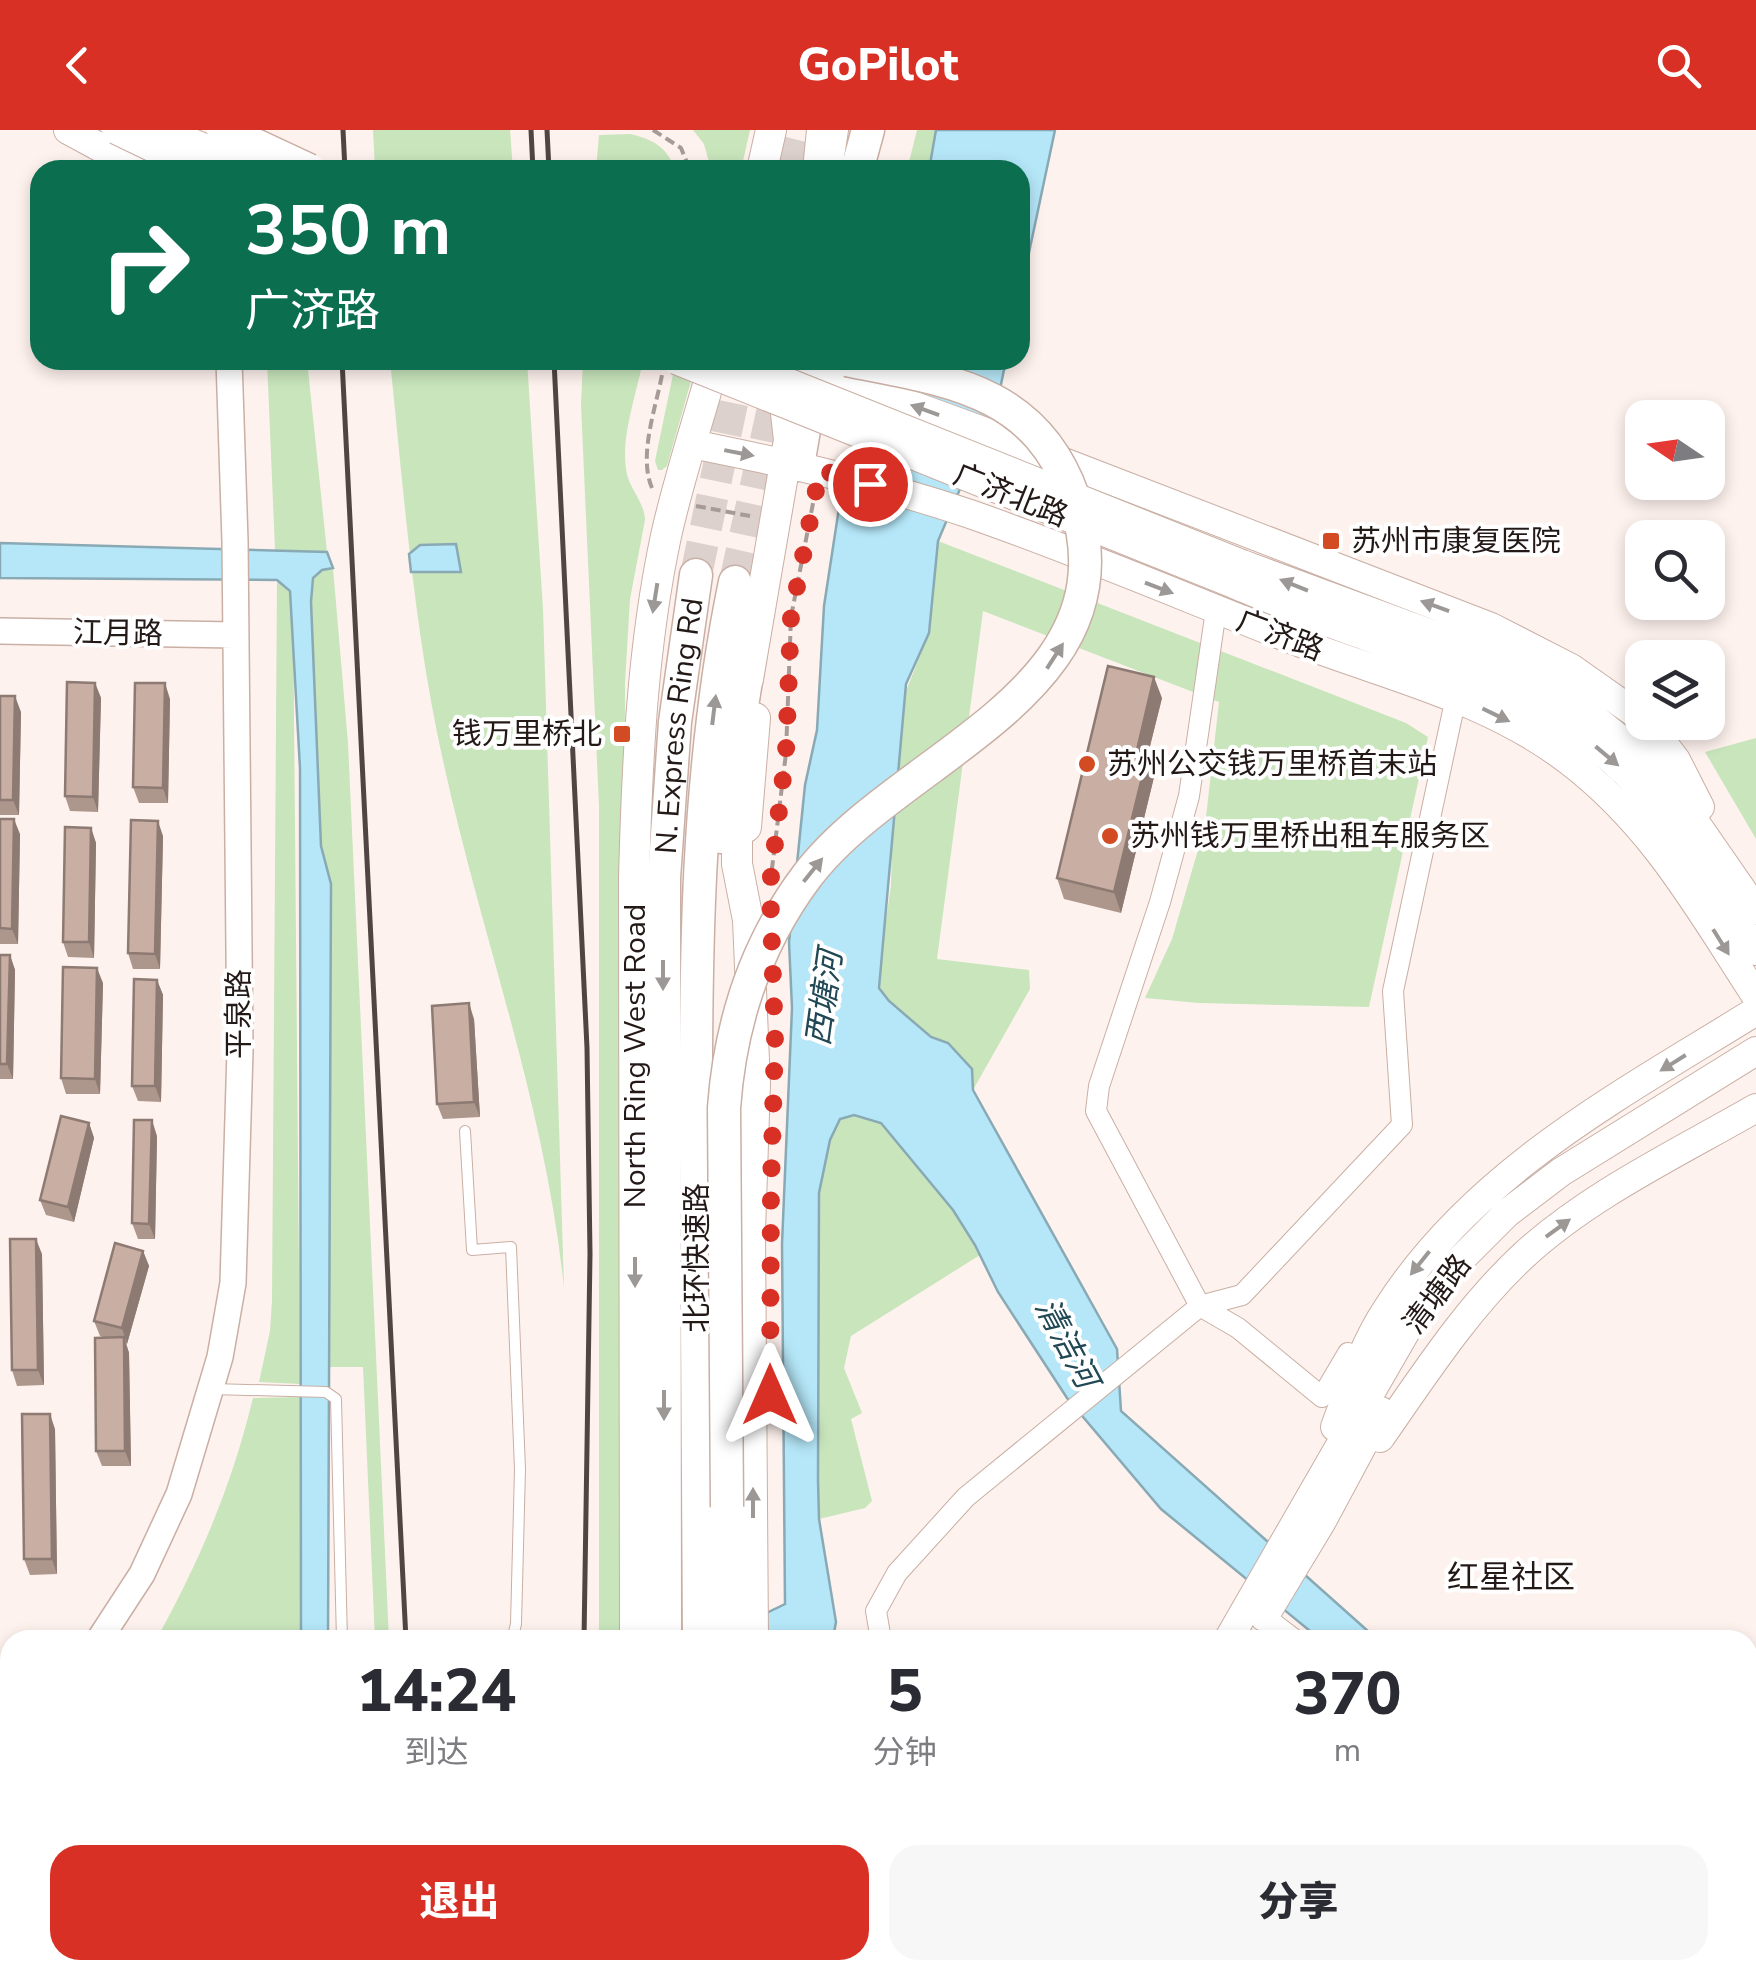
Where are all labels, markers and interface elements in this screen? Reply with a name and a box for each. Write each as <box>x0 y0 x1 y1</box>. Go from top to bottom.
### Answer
text: GoPilot <box>797 35 959 96</box>
icon: back <box>50 38 105 93</box>
icon: search <box>1651 38 1706 93</box>
text: 350 m <box>245 183 451 279</box>
icon: right <box>80 200 210 330</box>
text: 广济路 <box>245 281 380 342</box>
north arrow <box>1625 400 1725 500</box>
map controls <box>1625 400 1725 740</box>
one-way arrow <box>909 402 939 417</box>
pin <box>828 442 913 527</box>
one-way arrow <box>724 446 755 462</box>
street label: 广济北路 <box>948 454 1074 537</box>
icon: arrive <box>843 457 898 512</box>
button: search <box>1625 520 1725 620</box>
place label: 苏州市康复医院 <box>1351 521 1561 562</box>
marker: 苏州市康复医院 <box>1320 530 1342 552</box>
one-way arrow <box>1278 577 1308 593</box>
one-way arrow <box>1145 580 1175 596</box>
one-way arrow <box>647 583 662 614</box>
street label: N. Express Ring Rd <box>646 595 714 855</box>
one-way arrow <box>1419 598 1449 613</box>
street label: 广济路 <box>1230 600 1329 671</box>
street label: 江月路 <box>73 612 163 655</box>
button: layers <box>1625 640 1725 740</box>
one-way arrow <box>1045 642 1064 670</box>
one-way arrow <box>706 694 722 725</box>
one-way arrow <box>1482 706 1511 723</box>
place label: 钱万里桥北 <box>452 714 602 755</box>
marker: 钱万里桥北 <box>611 723 633 745</box>
place label: 苏州公交钱万里桥首末站 <box>1107 744 1437 785</box>
one-way arrow <box>1594 745 1619 766</box>
marker: 苏州公交钱万里桥首末站 <box>1076 753 1098 775</box>
place label: 苏州钱万里桥出租车服务区 <box>1130 816 1490 857</box>
marker: 苏州钱万里桥出租车服务区 <box>1099 825 1121 847</box>
one-way arrow <box>801 857 823 882</box>
street label: North Ring West Road <box>615 904 656 1208</box>
one-way arrow <box>1712 928 1730 956</box>
water label: 西塘河 <box>797 942 853 1049</box>
one-way arrow <box>655 960 671 992</box>
street label: 平泉路 <box>219 969 260 1059</box>
one-way arrow <box>1659 1053 1687 1071</box>
street label: 北环快速路 <box>677 1183 718 1333</box>
one-way arrow <box>1545 1219 1571 1238</box>
street label: 清塘路 <box>1394 1246 1481 1343</box>
one-way arrow <box>1410 1251 1431 1276</box>
one-way arrow <box>627 1256 643 1288</box>
water label: 清洁河 <box>1025 1291 1111 1401</box>
position arrow <box>718 1343 822 1447</box>
one-way arrow <box>656 1390 672 1422</box>
one-way arrow <box>745 1486 761 1518</box>
district label: 红星社区 <box>1447 1556 1575 1599</box>
text: 14:24 <box>357 1650 516 1732</box>
text: 5 <box>887 1650 923 1732</box>
text: 370 <box>1293 1653 1401 1735</box>
text: m <box>1334 1729 1361 1772</box>
text: 到达 <box>404 1731 468 1774</box>
text: 分钟 <box>873 1731 937 1774</box>
button: 退出 <box>50 1845 869 1960</box>
button: 分享 <box>889 1845 1708 1960</box>

